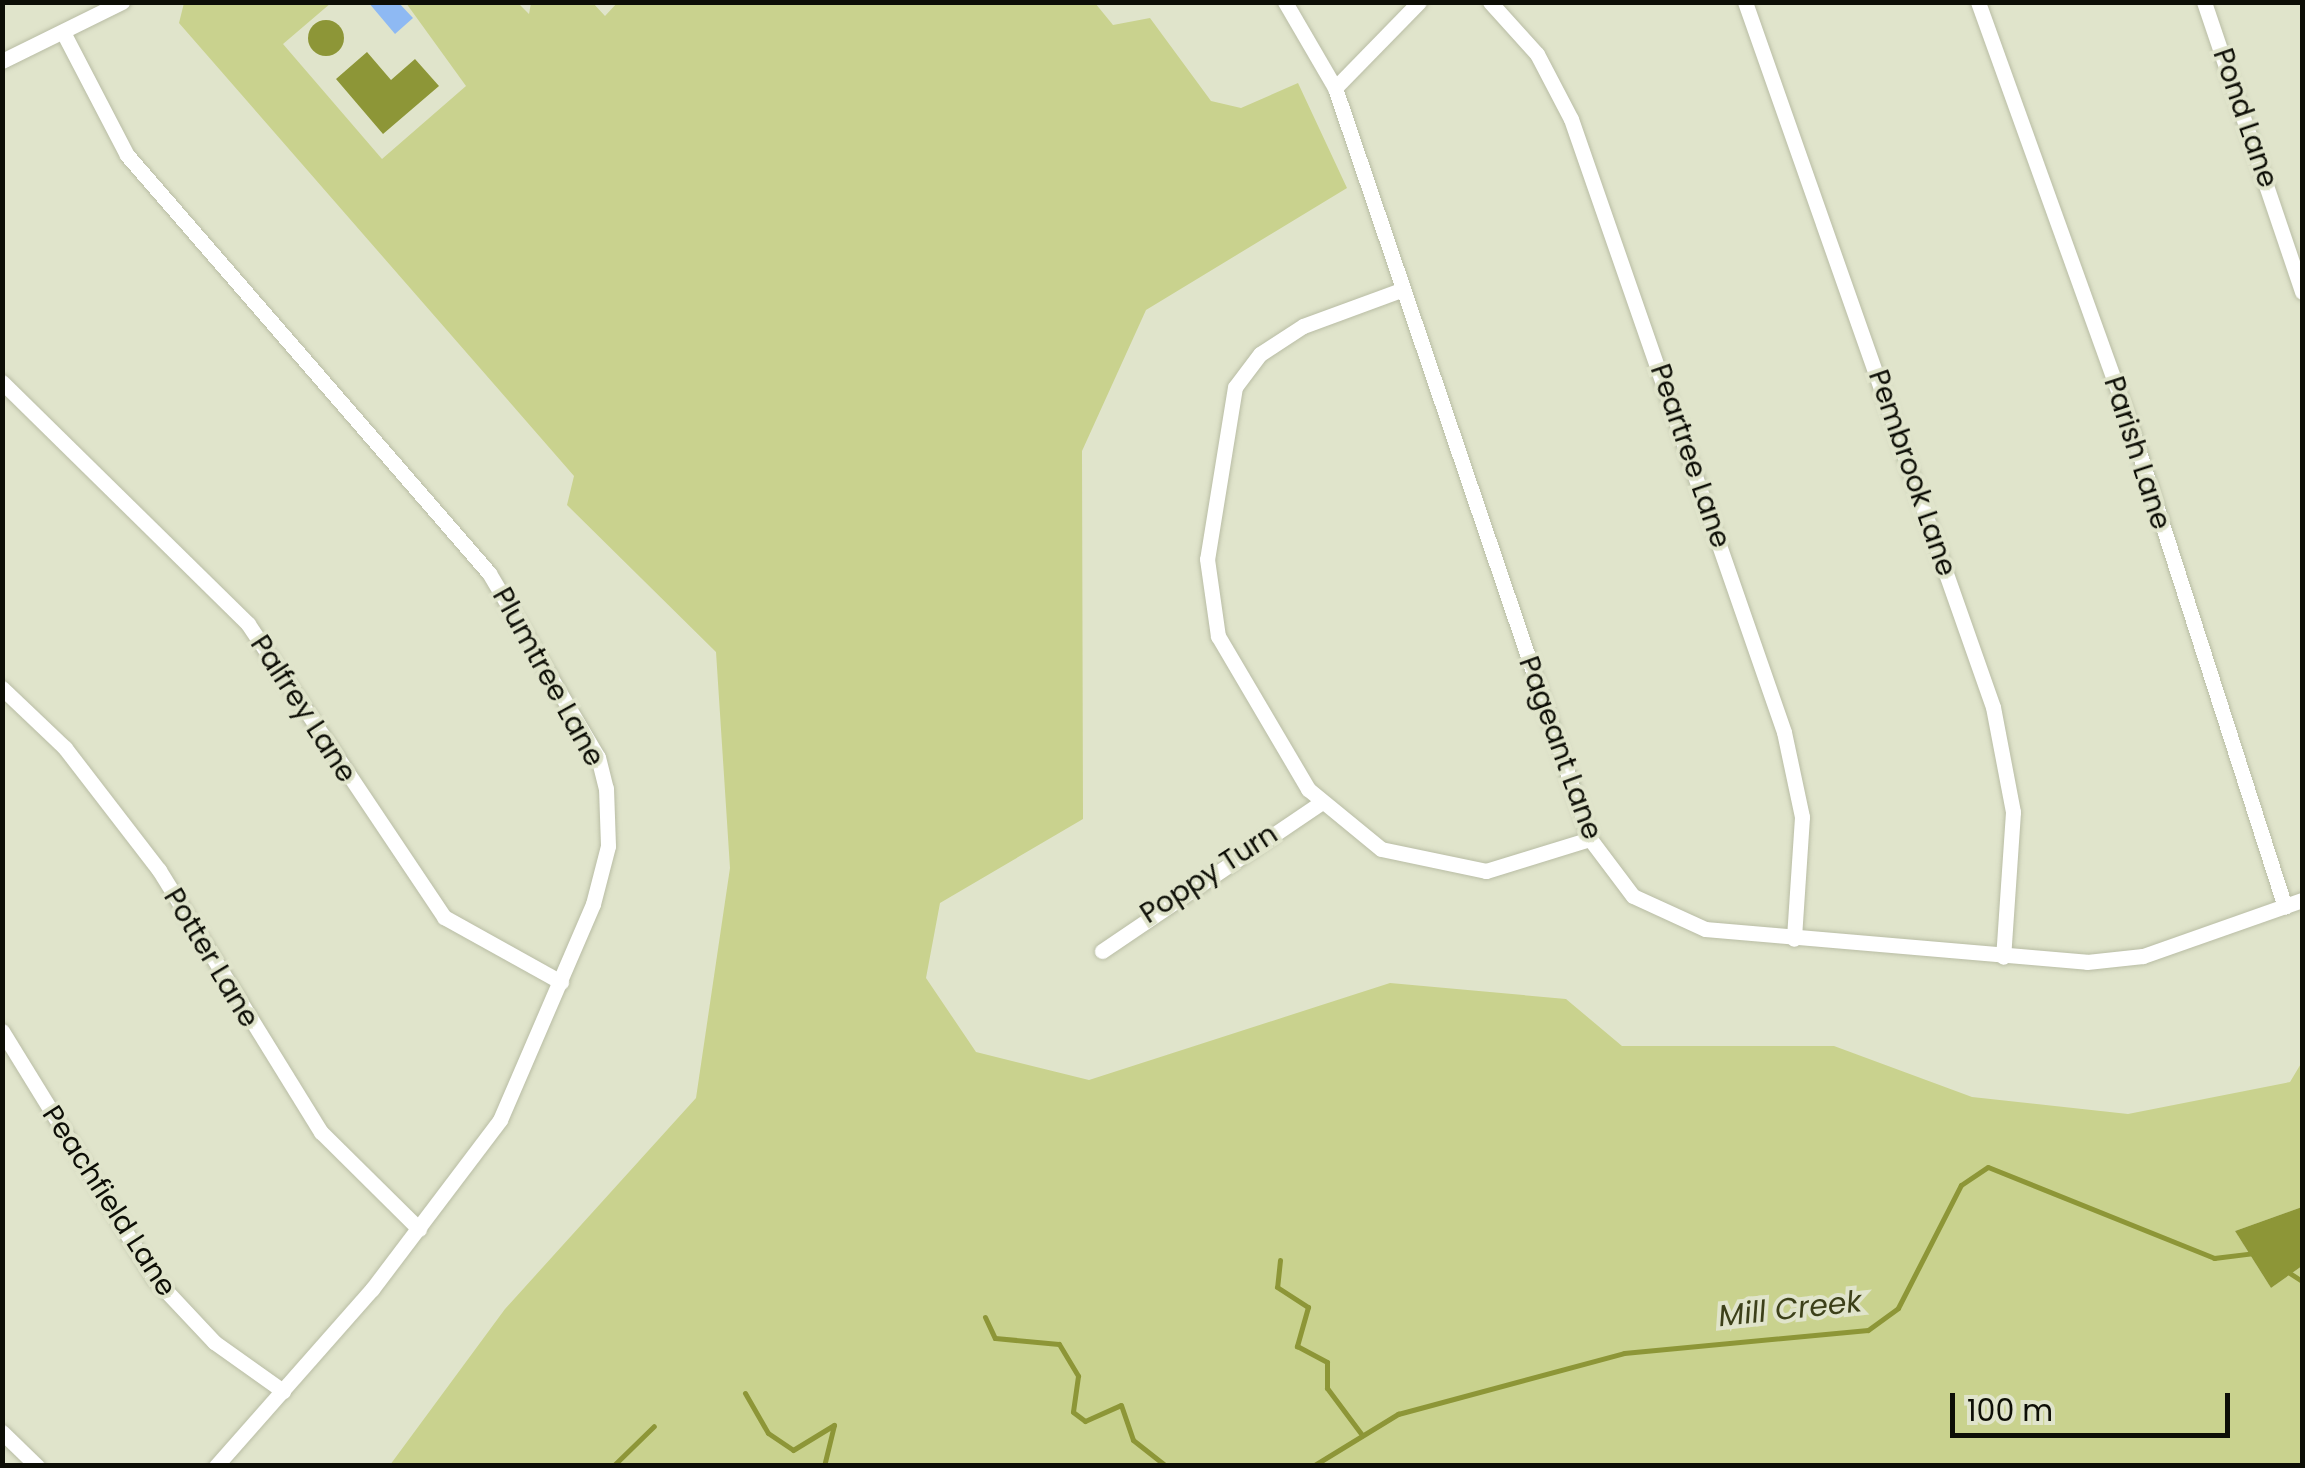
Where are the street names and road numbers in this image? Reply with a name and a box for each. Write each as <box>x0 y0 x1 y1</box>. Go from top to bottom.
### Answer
street label: Pond Lane <box>2206 44 2284 192</box>
street label: Peartree Lane <box>1643 360 1737 552</box>
street label: Pembrook Lane <box>1861 365 1963 581</box>
street label: Parish Lane <box>2096 372 2178 534</box>
street label: Plumtree Lane <box>485 582 611 772</box>
street label: Palfrey Lane <box>243 629 363 789</box>
street label: Pageant Lane <box>1511 652 1609 844</box>
street label: Poppy Turn <box>1134 817 1284 931</box>
street label: Potter Lane <box>156 882 266 1034</box>
street label: Peachfield Lane <box>35 1099 183 1303</box>

